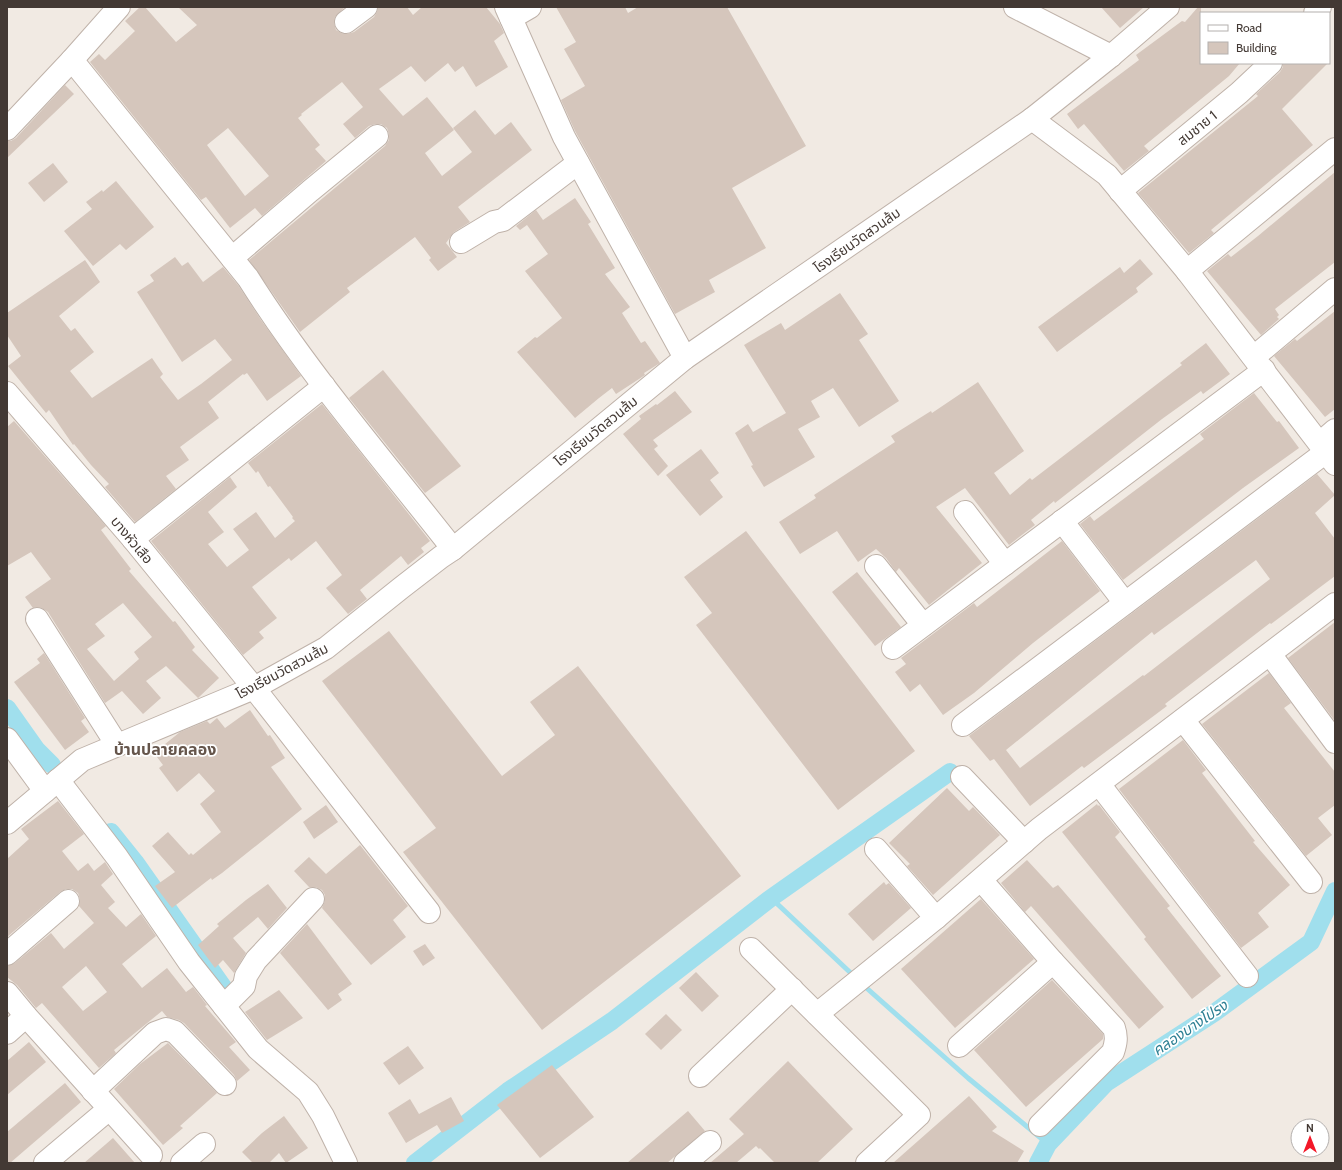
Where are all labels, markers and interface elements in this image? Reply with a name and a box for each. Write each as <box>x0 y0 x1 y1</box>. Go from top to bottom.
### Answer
legend <box>1200 12 1330 64</box>
text: Road <box>1236 20 1262 35</box>
text: Building <box>1236 40 1278 55</box>
street label: สมชาย 1 <box>1173 107 1221 149</box>
street label: โรงเรียนวัดสวนส้ม <box>810 203 904 277</box>
street label: โรงเรียนวัดสวนส้ม <box>551 392 641 470</box>
street label: บางหัวเสือ <box>107 512 157 568</box>
street label: โรงเรียนวัดสวนส้ม <box>233 639 331 703</box>
district label: บ้านปลายคลอง <box>114 740 216 759</box>
water label: คลองบางโปรง <box>1149 996 1232 1060</box>
north arrow <box>1290 1118 1330 1158</box>
text: N <box>1306 1121 1314 1135</box>

